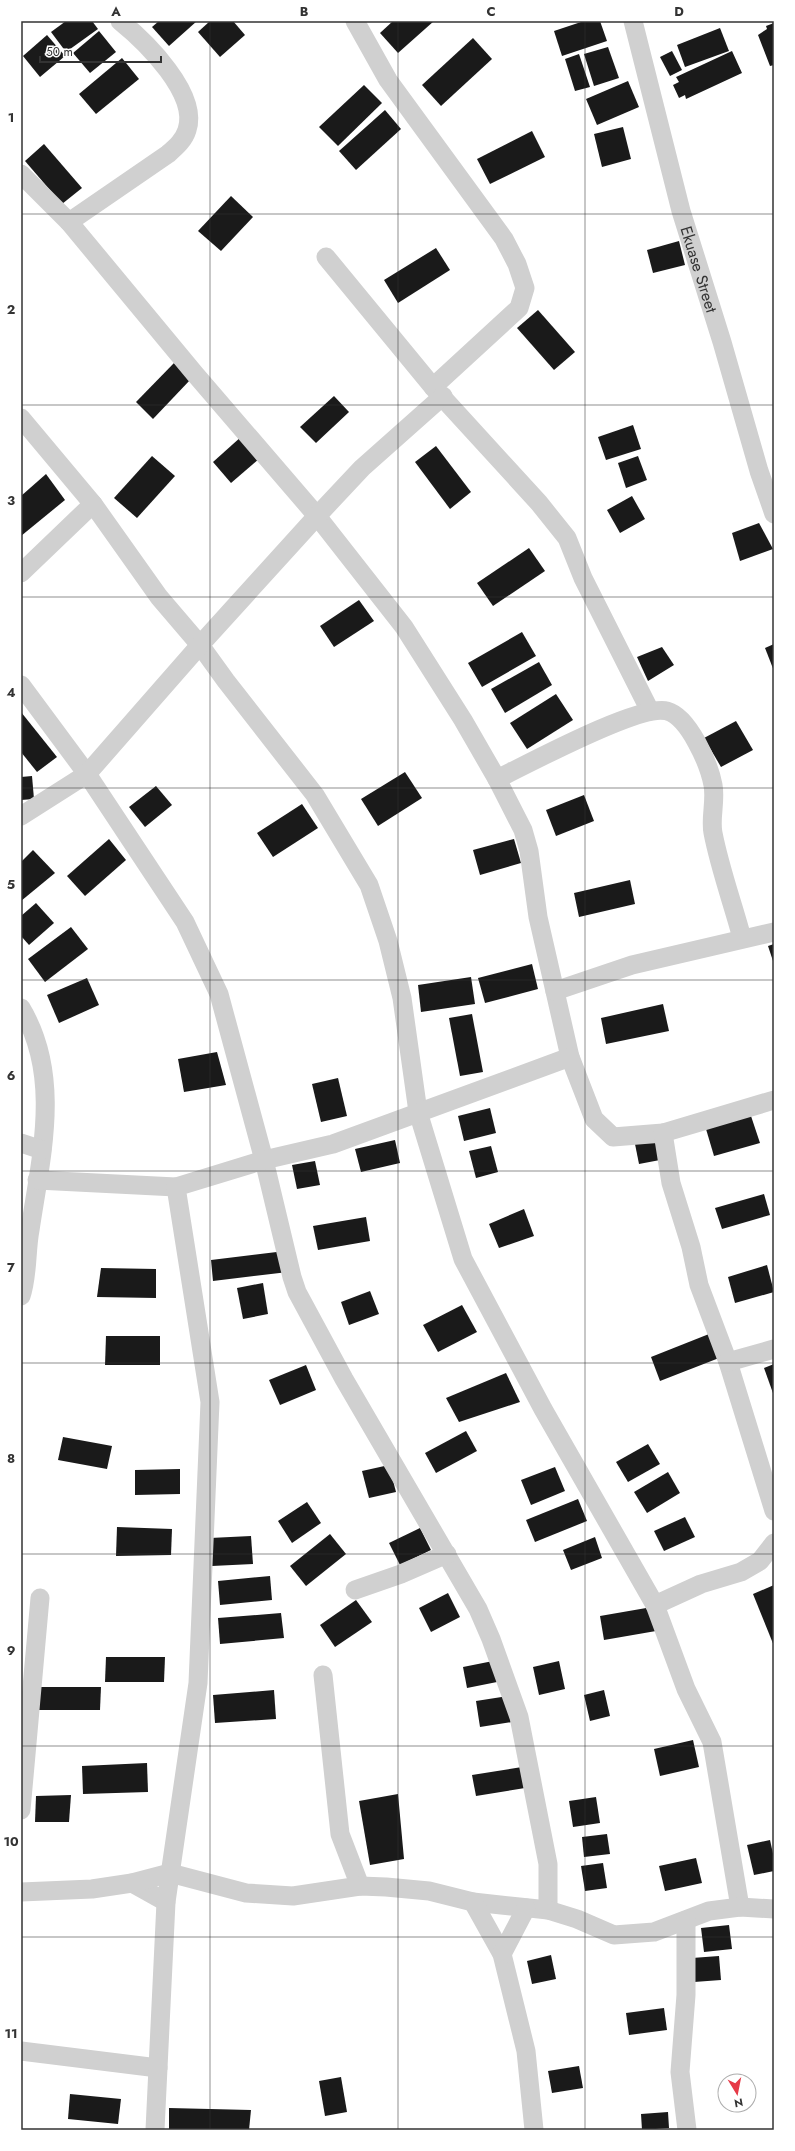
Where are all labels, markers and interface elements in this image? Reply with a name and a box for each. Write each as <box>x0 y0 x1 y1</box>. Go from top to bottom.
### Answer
text: A <box>110 2 121 21</box>
text: B <box>300 2 309 21</box>
text: C <box>486 2 496 21</box>
text: D <box>674 2 684 21</box>
scale bar <box>40 38 161 64</box>
text: 50 m <box>46 43 73 61</box>
text: 1 <box>8 108 14 127</box>
street label: Ekuase Street <box>675 223 724 316</box>
text: 2 <box>7 300 15 319</box>
text: 3 <box>7 491 15 510</box>
text: 4 <box>6 683 16 702</box>
text: 5 <box>7 875 15 894</box>
text: 6 <box>7 1066 16 1085</box>
text: 7 <box>7 1258 15 1277</box>
text: 8 <box>7 1449 15 1468</box>
text: 9 <box>7 1641 16 1660</box>
text: 10 <box>3 1832 19 1851</box>
text: 11 <box>4 2024 18 2043</box>
north arrow <box>717 2073 757 2113</box>
text: N <box>733 2094 744 2111</box>

